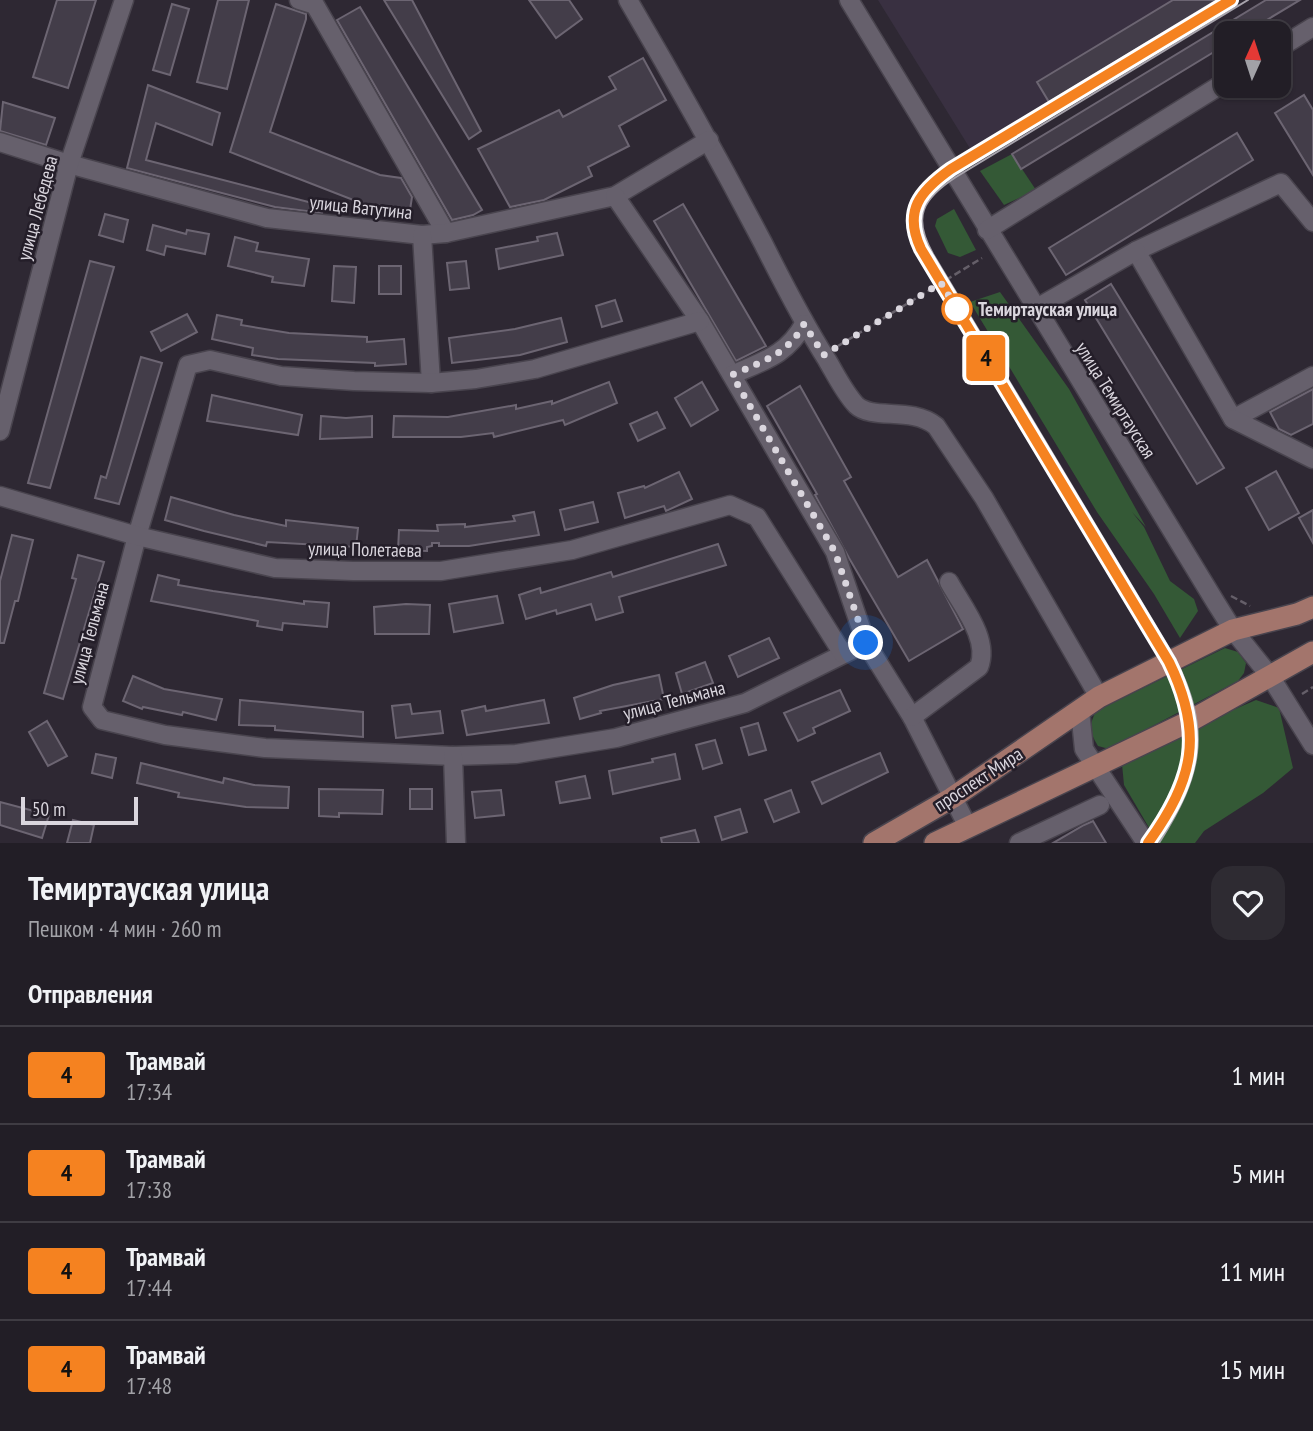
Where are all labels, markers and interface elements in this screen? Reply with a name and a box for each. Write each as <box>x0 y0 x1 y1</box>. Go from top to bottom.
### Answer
north arrow <box>1214 21 1292 98</box>
map controls <box>1214 21 1291 98</box>
street label: улица Лебедева <box>11 153 63 263</box>
street label: улица Ватутина <box>308 190 414 224</box>
marker: Темиртауская улица <box>942 294 972 324</box>
place label: Темиртауская улица <box>978 297 1117 321</box>
line badge: 4 <box>963 335 1009 381</box>
street label: улица Темиртауская <box>1071 337 1161 463</box>
text: 4 <box>980 342 992 373</box>
street label: улица Полетаева <box>308 536 422 562</box>
street label: улица Тельмана <box>64 579 114 687</box>
your location <box>848 625 883 660</box>
street label: улица Тельмана <box>620 675 728 725</box>
street label: проспект Мира <box>929 742 1027 816</box>
scale bar <box>21 794 138 826</box>
text: 50 m <box>32 797 66 821</box>
text: Темиртауская улица <box>28 866 269 909</box>
button: heart <box>1211 866 1285 940</box>
text: Пешком · 4 мин · 260 m <box>28 914 221 943</box>
text: Отправления <box>28 977 153 1010</box>
text: Трамвай <box>126 1044 206 1077</box>
text: 4 <box>61 1059 72 1090</box>
text: 1 мин <box>1232 1059 1285 1092</box>
text: 17:34 <box>126 1077 172 1106</box>
text: Трамвай <box>126 1142 206 1175</box>
text: 4 <box>61 1157 72 1188</box>
text: 5 мин <box>1232 1157 1285 1190</box>
text: 17:38 <box>126 1175 172 1204</box>
text: Трамвай <box>126 1240 206 1273</box>
text: 4 <box>61 1255 72 1286</box>
text: 11 мин <box>1220 1255 1285 1288</box>
text: 17:44 <box>126 1273 172 1302</box>
text: Трамвай <box>126 1338 206 1371</box>
text: 4 <box>61 1353 72 1384</box>
text: 15 мин <box>1220 1353 1285 1386</box>
text: 17:48 <box>126 1371 172 1400</box>

